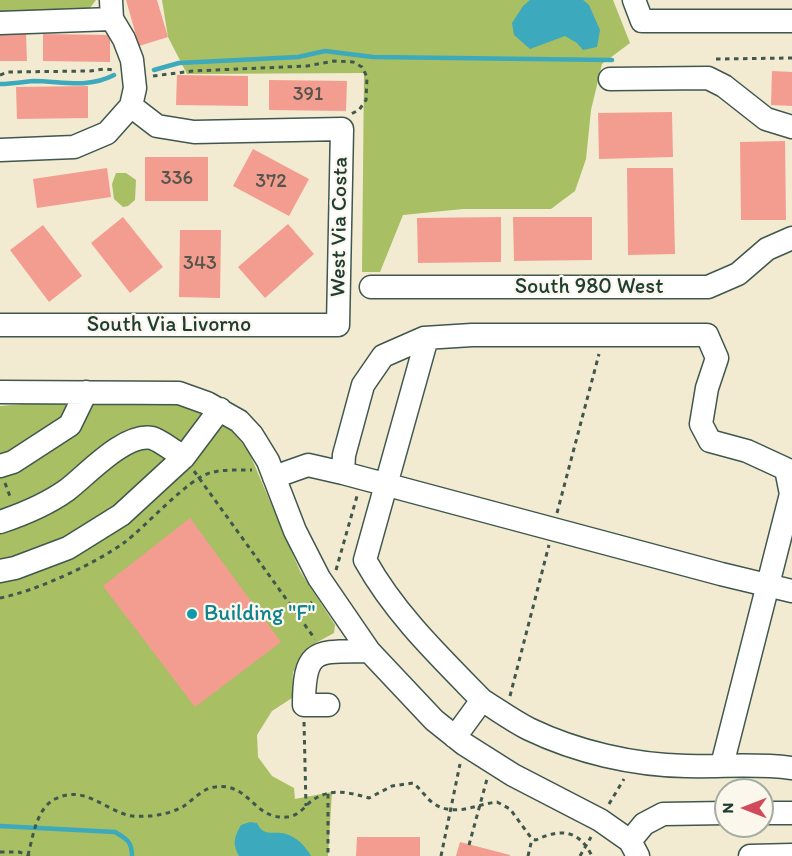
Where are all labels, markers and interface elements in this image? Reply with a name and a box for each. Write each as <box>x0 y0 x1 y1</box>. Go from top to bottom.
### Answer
house number: 391 <box>293 83 323 107</box>
street label: West Via Costa <box>326 157 354 297</box>
house number: 336 <box>161 167 193 191</box>
house number: 372 <box>255 170 287 194</box>
house number: 343 <box>183 252 217 276</box>
street label: South 980 West <box>515 274 663 300</box>
street label: South Via Livorno <box>87 312 251 338</box>
place label: Building "F" <box>204 601 316 627</box>
marker: Building "F" <box>185 607 199 621</box>
north arrow <box>714 778 774 838</box>
text: N <box>718 803 737 813</box>

